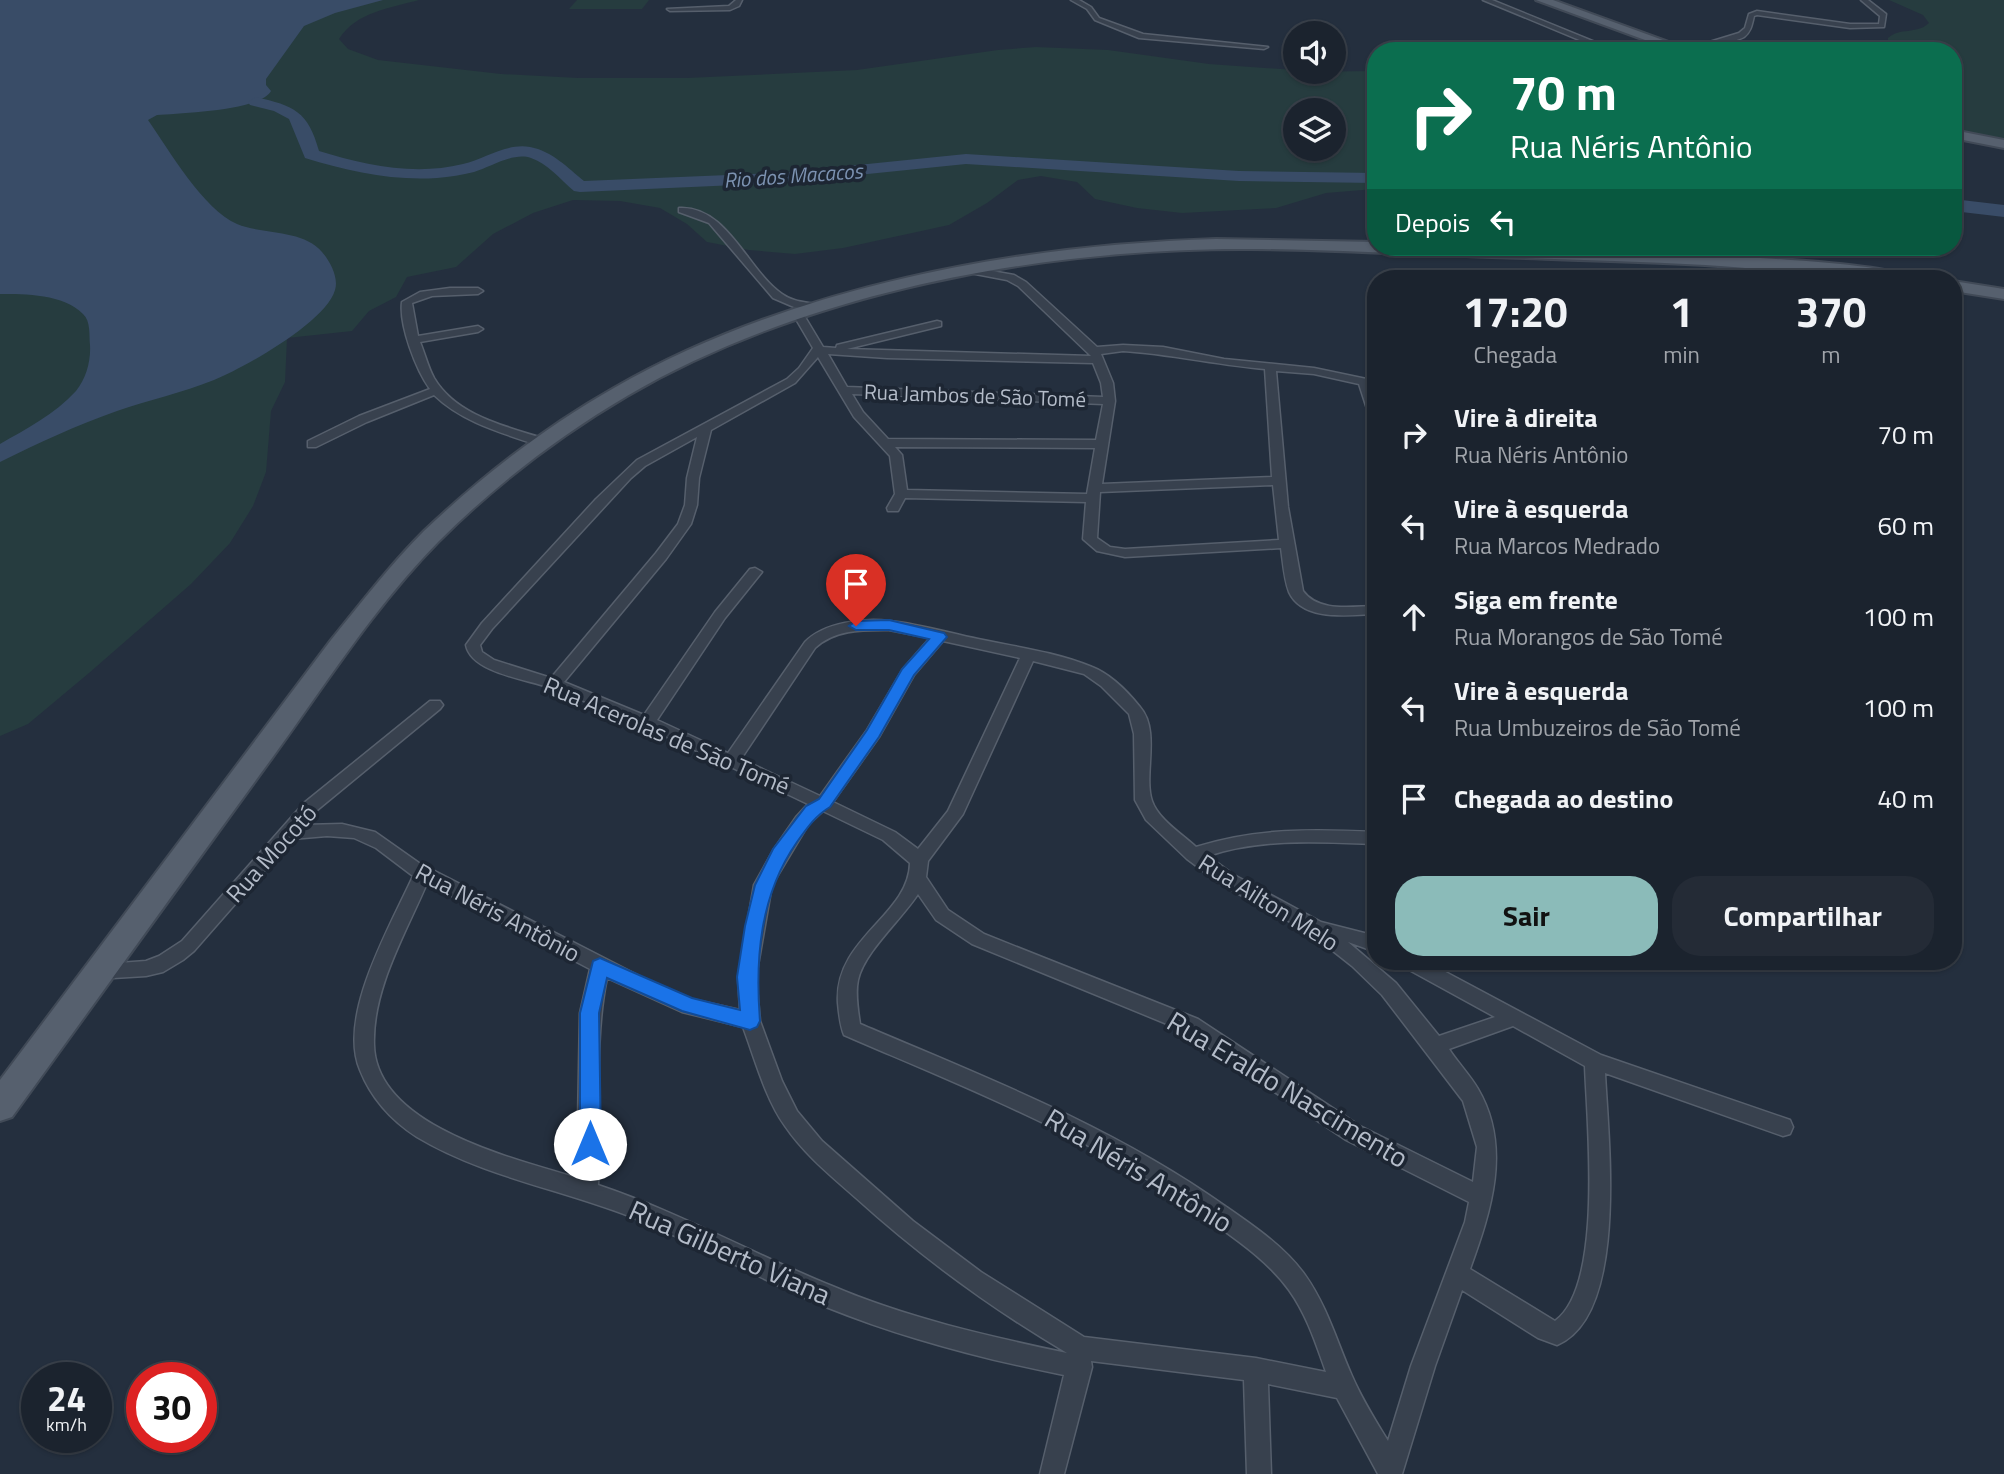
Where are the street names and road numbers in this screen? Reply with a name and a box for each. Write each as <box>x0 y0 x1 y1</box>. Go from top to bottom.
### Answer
street label: Rua Jambos de São Tomé <box>863 375 1087 415</box>
street label: Rua Acerolas de São Tomé <box>538 667 796 803</box>
street label: Rua Mocotó <box>217 796 325 910</box>
street label: Rua Ailton Melo <box>1192 844 1346 960</box>
street label: Rua Néris Antônio <box>409 853 587 971</box>
street label: Rua Eraldo Nascimento <box>1159 1000 1417 1178</box>
street label: Rua Néris Antônio <box>1037 1097 1241 1243</box>
street label: Rua Gilberto Viana <box>622 1188 838 1316</box>

